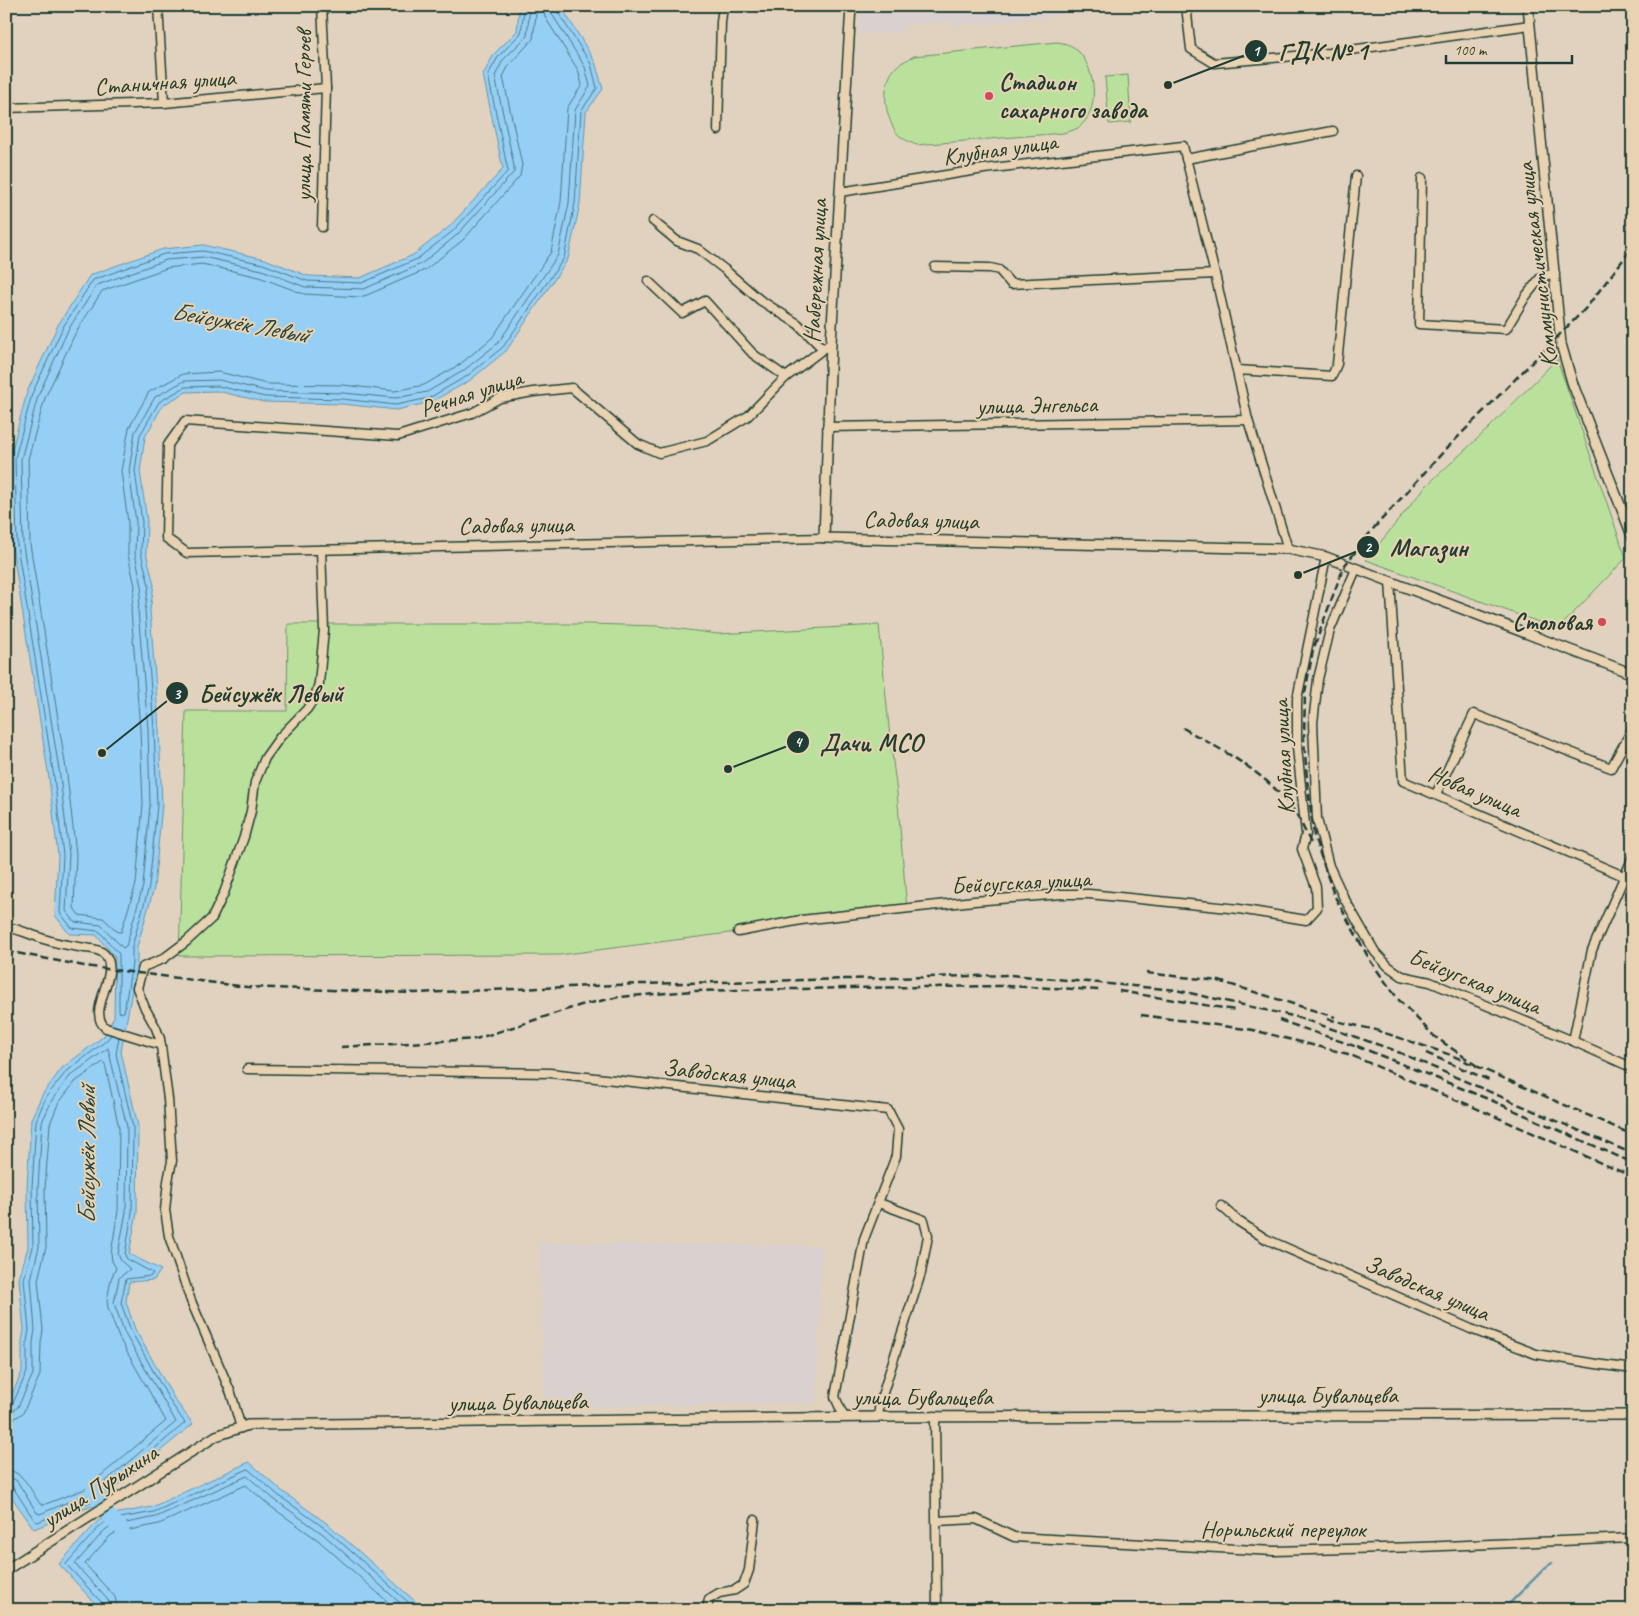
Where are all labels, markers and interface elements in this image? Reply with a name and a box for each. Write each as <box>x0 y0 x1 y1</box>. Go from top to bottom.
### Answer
street label: улица Памяти Героев <box>288 26 318 204</box>
callout: ГДК № 1 <box>1243 31 1377 71</box>
scale bar <box>1446 32 1573 64</box>
text: ГДК № 1 <box>1279 36 1370 68</box>
text: 100 m <box>1454 41 1488 60</box>
text: 1 <box>1253 42 1262 61</box>
street label: Станичная улица <box>94 62 238 102</box>
place label: Стадион сахарного завода <box>999 67 1149 125</box>
marker: Стадион сахарного завода <box>983 90 995 102</box>
street label: Клубная улица <box>941 126 1061 172</box>
street label: Коммунистическая улица <box>1509 159 1564 369</box>
street label: Набережная улица <box>796 197 834 344</box>
water label: Бейсужёк Левый <box>169 295 315 352</box>
street label: Речная улица <box>416 362 528 424</box>
street label: улица Энгельса <box>974 389 1099 421</box>
street label: Садовая улица <box>863 504 980 536</box>
street label: Садовая улица <box>458 509 575 541</box>
callout: Магазин <box>1355 527 1478 567</box>
text: Магазин <box>1390 532 1470 564</box>
text: 2 <box>1365 538 1373 557</box>
place label: Столовая <box>1512 607 1593 637</box>
marker: Столовая <box>1596 616 1608 628</box>
callout: Бейсужёк Левый <box>164 673 353 713</box>
text: Бейсужёк Левый <box>199 678 346 710</box>
text: 3 <box>174 685 182 704</box>
street label: Клубная улица <box>1265 697 1301 815</box>
callout: Дачи МСО <box>786 722 932 762</box>
text: Дачи МСО <box>820 727 925 759</box>
text: 4 <box>795 733 804 752</box>
street label: Новая улица <box>1424 758 1528 825</box>
street label: Бейсугская улица <box>951 863 1094 901</box>
street label: Бейсугская улица <box>1405 941 1547 1022</box>
street label: Заводская улица <box>661 1052 798 1096</box>
water label: Бейсужёк Левый <box>71 1082 103 1224</box>
street label: Заводская улица <box>1360 1248 1495 1328</box>
street label: улица Бувальцева <box>1256 1380 1399 1410</box>
street label: улица Бувальцева <box>851 1382 994 1412</box>
street label: улица Бувальцева <box>446 1386 589 1418</box>
street label: улица Пурыхина <box>35 1437 165 1536</box>
street label: Норильский переулок <box>1201 1514 1368 1544</box>

